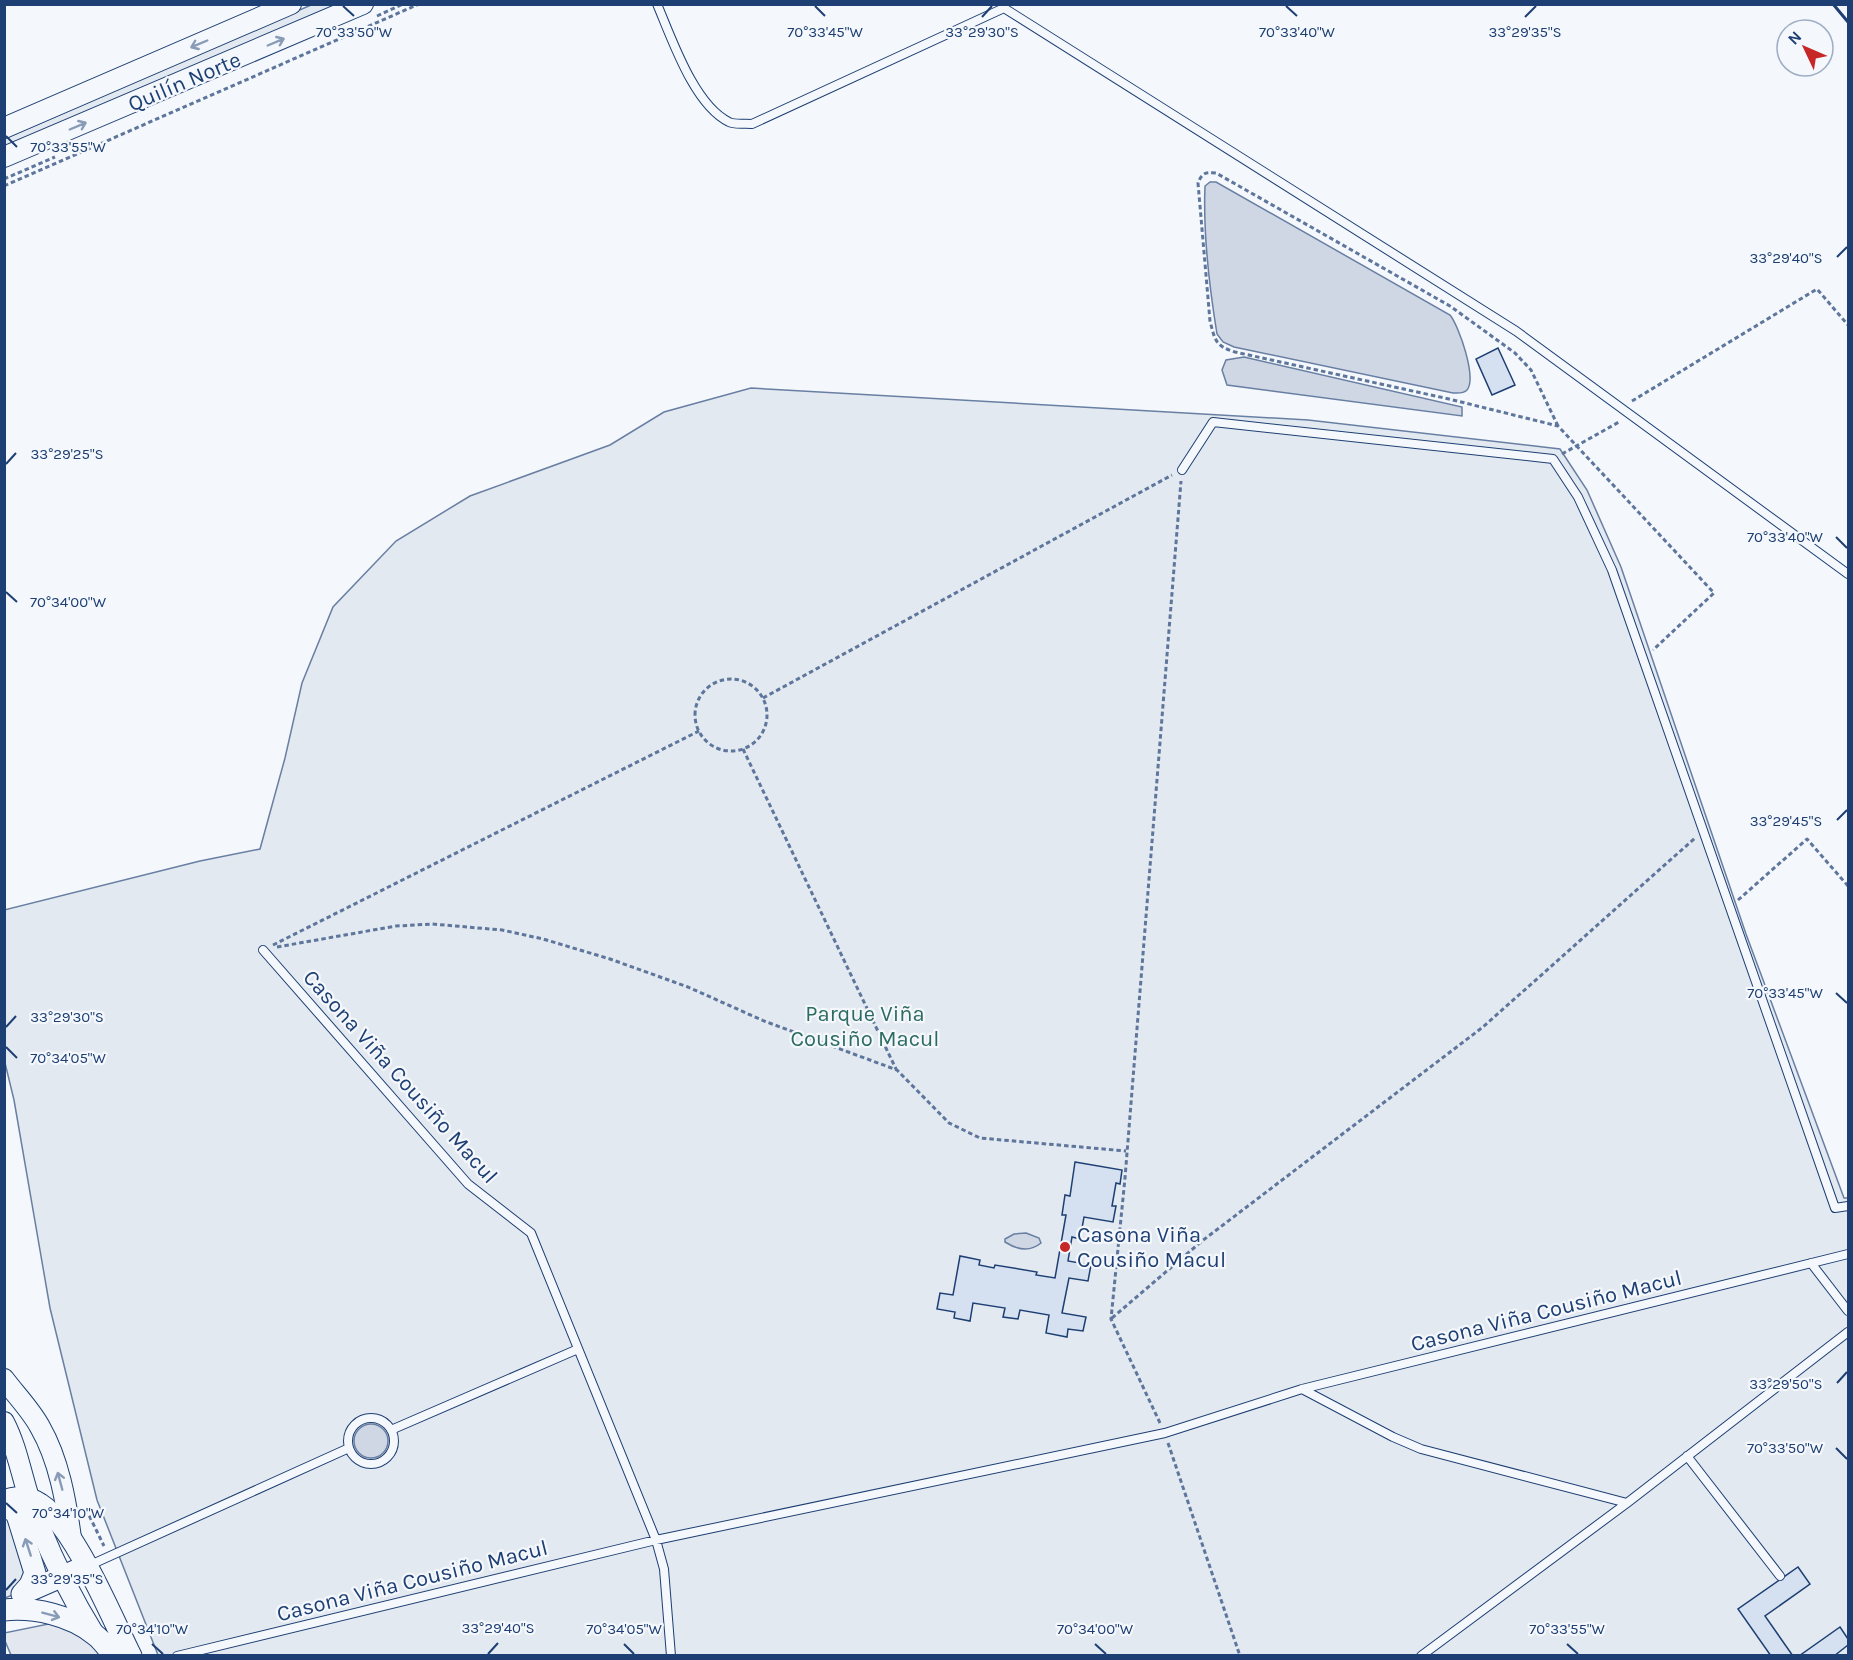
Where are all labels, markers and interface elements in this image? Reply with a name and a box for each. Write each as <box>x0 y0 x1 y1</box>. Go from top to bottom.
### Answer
north arrow <box>1775 18 1835 78</box>
text: 70°33'50"W <box>316 23 393 41</box>
text: 70°33'45"W <box>787 23 863 41</box>
text: 33°29'30"S <box>945 23 1019 41</box>
text: 70°33'40"W <box>1259 23 1336 41</box>
text: 33°29'35"S <box>1488 23 1562 41</box>
text: N <box>1784 27 1805 49</box>
one-way arrow <box>267 35 285 47</box>
one-way arrow <box>190 39 209 50</box>
street label: Quilín Norte <box>124 47 245 117</box>
one-way arrow <box>68 120 86 131</box>
text: 70°33'55"W <box>30 138 106 156</box>
text: 33°29'40"S <box>1749 249 1823 267</box>
text: 33°29'25"S <box>30 445 104 463</box>
text: 70°33'40"W <box>1747 528 1824 546</box>
text: 70°34'00"W <box>30 593 107 611</box>
text: 33°29'45"S <box>1750 812 1822 830</box>
street label: Casona Viña Cousiño Macul <box>297 965 503 1189</box>
text: 70°33'45"W <box>1747 984 1823 1002</box>
park label: Parque Viña Cousiño Macul <box>790 1001 940 1052</box>
text: 33°29'30"S <box>30 1008 104 1026</box>
text: 70°34'05"W <box>30 1049 106 1067</box>
place label: Casona Viña Cousiño Macul <box>1077 1222 1226 1273</box>
marker: Casona Viña Cousiño Macul <box>1058 1240 1072 1254</box>
street label: Casona Viña Cousiño Macul <box>1408 1265 1684 1357</box>
text: 33°29'50"S <box>1749 1375 1823 1393</box>
text: 70°33'50"W <box>1747 1439 1824 1457</box>
one-way arrow <box>54 1472 65 1491</box>
text: 70°34'10"W <box>32 1504 105 1522</box>
street label: Casona Viña Cousiño Macul <box>274 1535 550 1627</box>
one-way arrow <box>21 1538 32 1557</box>
text: 33°29'35"S <box>30 1570 104 1588</box>
one-way arrow <box>42 1610 61 1621</box>
text: 33°29'40"S <box>461 1619 535 1637</box>
text: 70°34'10"W <box>116 1620 189 1638</box>
text: 70°34'05"W <box>586 1620 662 1638</box>
text: 70°34'00"W <box>1057 1620 1134 1638</box>
text: 70°33'55"W <box>1529 1620 1605 1638</box>

